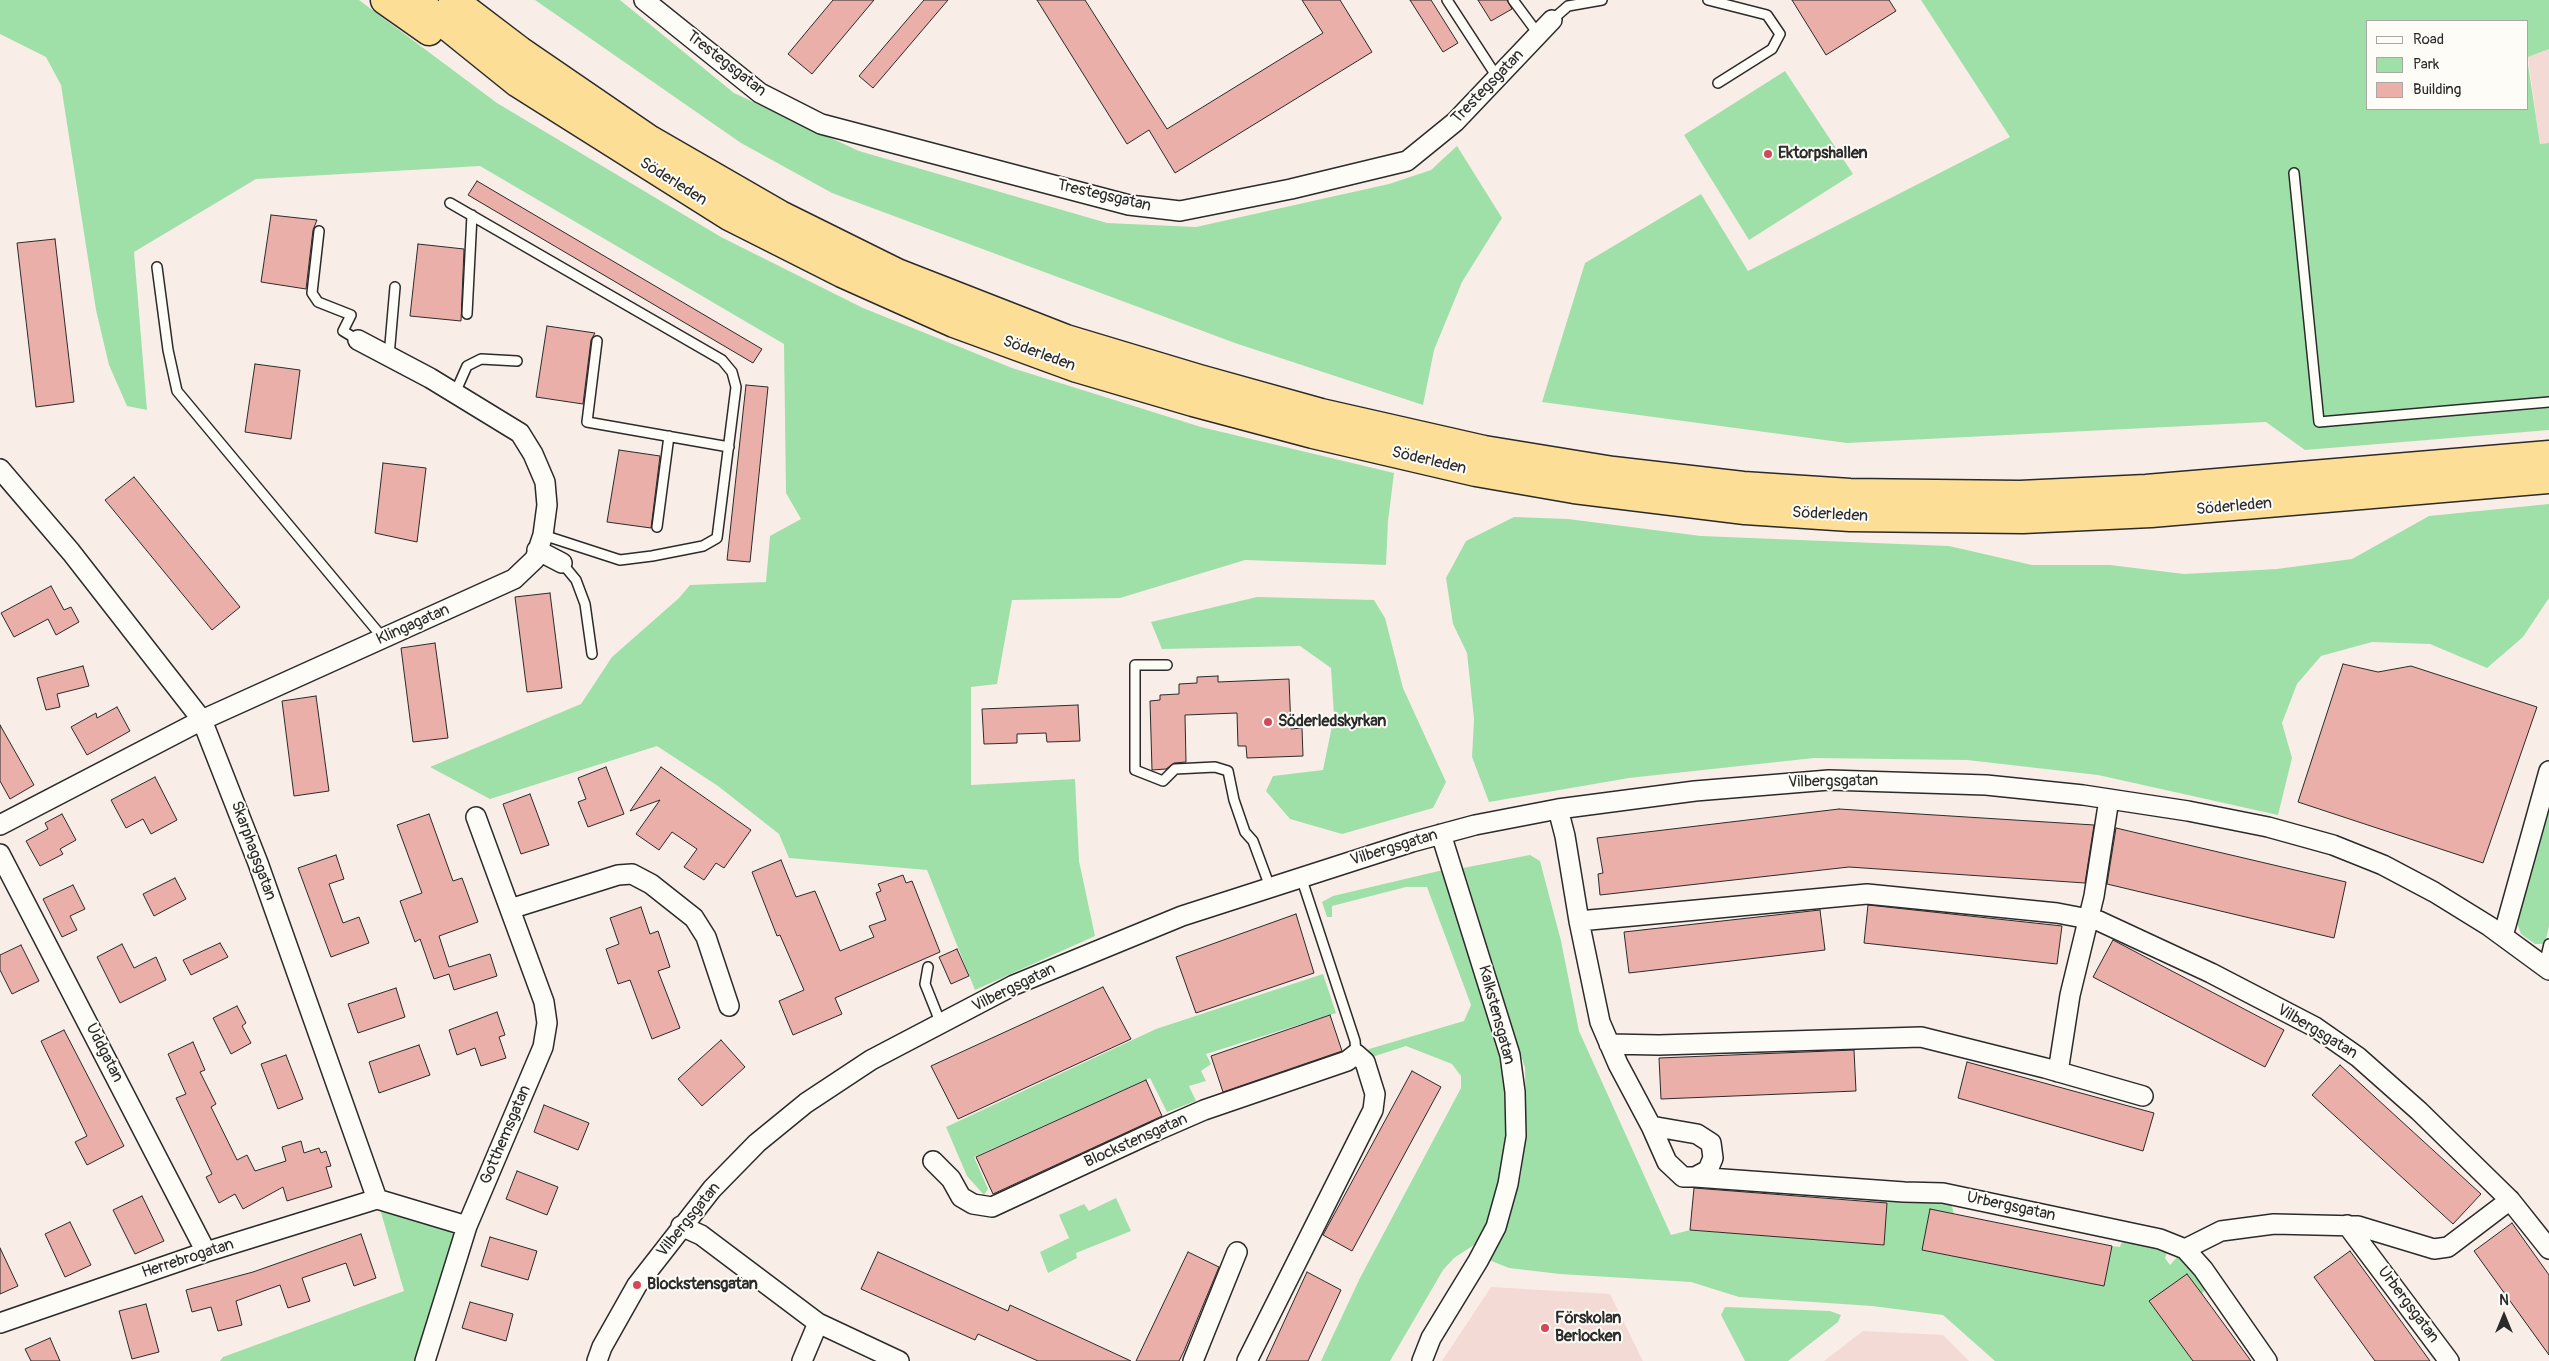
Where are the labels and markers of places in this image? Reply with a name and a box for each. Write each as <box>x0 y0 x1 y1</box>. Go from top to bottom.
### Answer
place label: Ektorpshallen <box>1778 144 1868 164</box>
marker: Ektorpshallen <box>1762 148 1774 160</box>
place label: Söderledskyrkan <box>1278 712 1386 732</box>
marker: Söderledskyrkan <box>1262 716 1274 728</box>
place label: Blockstensgatan <box>647 1275 758 1295</box>
marker: Blockstensgatan <box>631 1279 643 1291</box>
place label: Förskolan Berlocken <box>1555 1309 1621 1347</box>
marker: Förskolan Berlocken <box>1539 1322 1551 1334</box>

